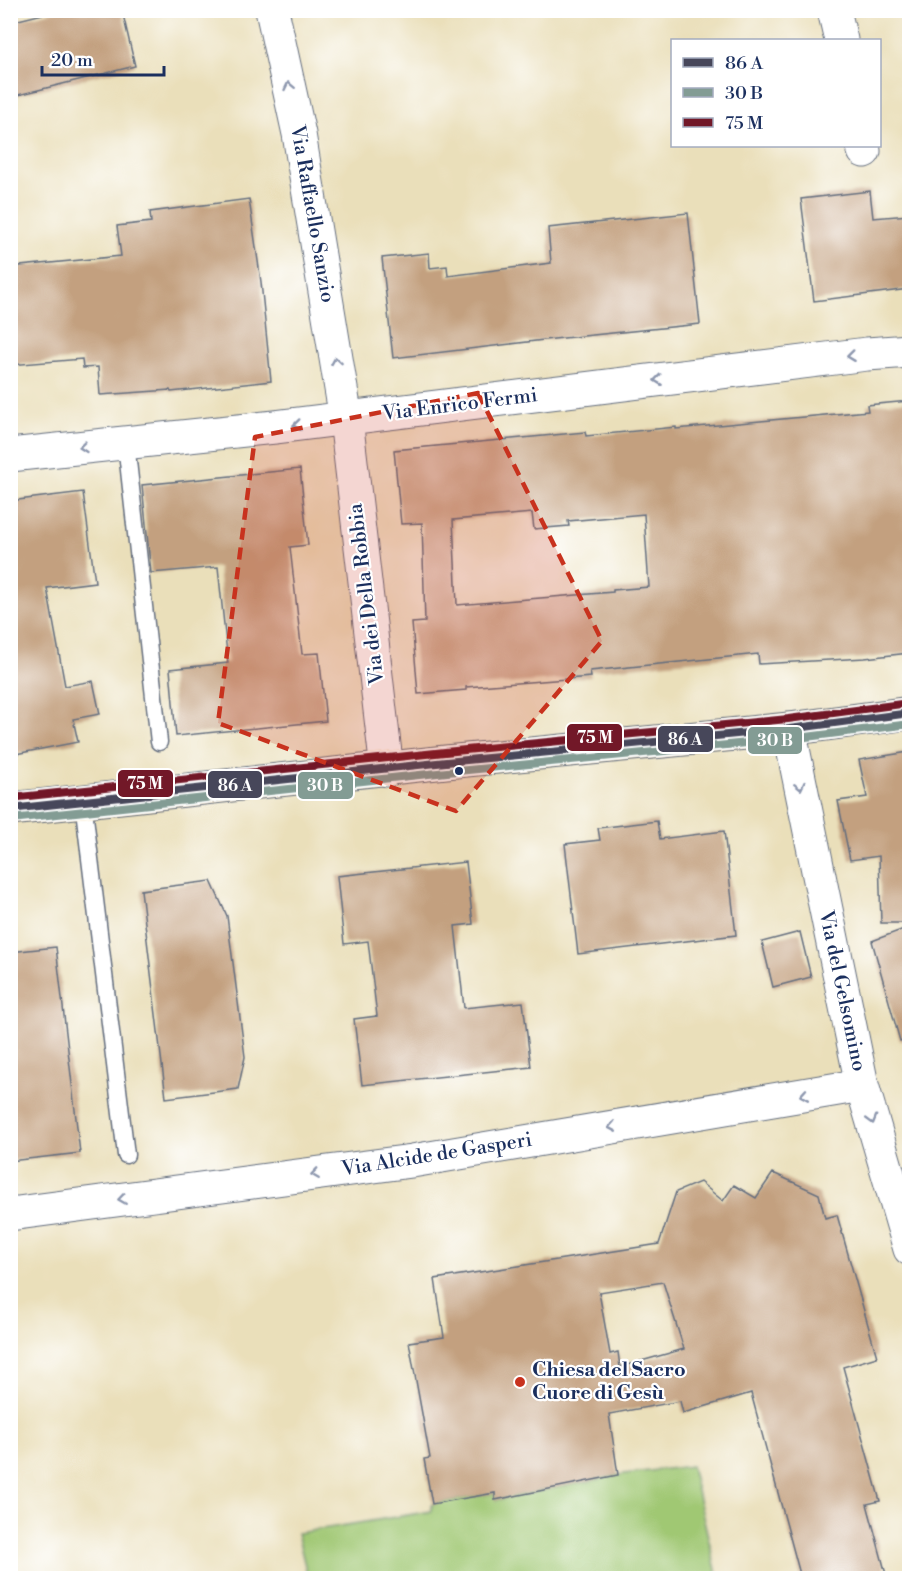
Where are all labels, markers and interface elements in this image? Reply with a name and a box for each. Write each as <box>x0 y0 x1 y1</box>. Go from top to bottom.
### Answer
scale bar <box>42 39 164 77</box>
legend <box>671 39 881 147</box>
text: 20 m <box>51 49 93 72</box>
text: 86 A <box>725 52 764 75</box>
one-way arrow <box>283 81 296 91</box>
text: 30 B <box>725 82 763 105</box>
text: 75 M <box>725 112 763 135</box>
street label: Via Raffaello Sanzio <box>284 122 340 305</box>
one-way arrow <box>847 349 856 362</box>
one-way arrow <box>331 356 343 365</box>
one-way arrow <box>653 373 662 386</box>
street label: Via Enrico Fermi <box>380 383 539 427</box>
one-way arrow <box>293 418 302 430</box>
one-way arrow <box>78 440 87 453</box>
street label: Via dei Della Robbia <box>343 501 391 687</box>
line badge: 75 M <box>566 723 623 752</box>
line badge: 86 A <box>657 725 714 753</box>
line badge: 30 B <box>747 726 803 755</box>
text: 75 M <box>577 728 613 748</box>
text: 86 A <box>668 730 703 750</box>
text: 30 B <box>757 731 793 751</box>
unlabelled marker <box>453 765 465 777</box>
line badge: 75 M <box>117 769 174 798</box>
line badge: 86 A <box>207 770 263 799</box>
line badge: 30 B <box>297 771 354 800</box>
text: 75 M <box>127 774 163 794</box>
text: 86 A <box>218 776 253 796</box>
text: 30 B <box>307 776 343 796</box>
one-way arrow <box>792 781 805 791</box>
street label: Via del Gelsomino <box>813 907 871 1074</box>
one-way arrow <box>799 1088 809 1100</box>
one-way arrow <box>865 1115 877 1125</box>
one-way arrow <box>607 1120 617 1133</box>
street label: Via Alcide de Gasperi <box>339 1128 534 1183</box>
one-way arrow <box>311 1167 320 1179</box>
one-way arrow <box>118 1193 127 1205</box>
place label: Chiesa del Sacro Cuore di Gesù <box>532 1358 686 1406</box>
marker: Chiesa del Sacro Cuore di Gesù <box>513 1375 527 1389</box>

